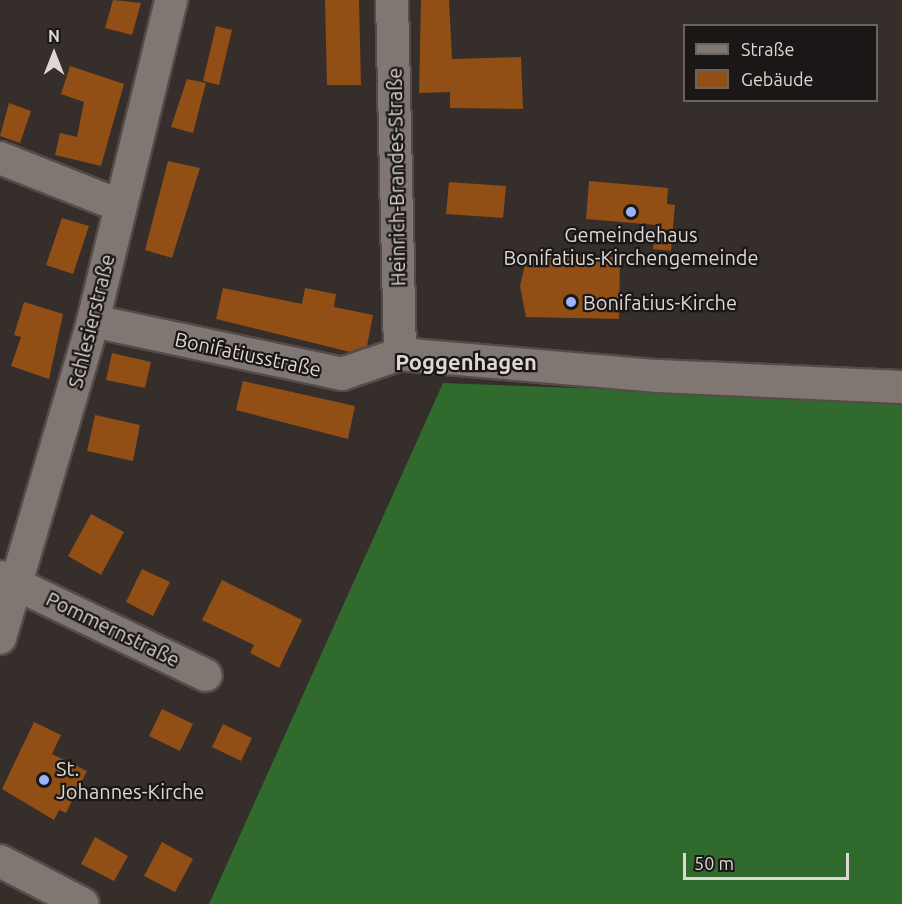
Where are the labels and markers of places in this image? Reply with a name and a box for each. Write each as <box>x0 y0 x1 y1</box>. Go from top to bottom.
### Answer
marker: Gemeindehaus Bonifatius-Kirchengemeinde <box>624 205 638 219</box>
place label: Gemeindehaus Bonifatius-Kirchengemeinde <box>503 222 759 269</box>
place label: Bonifatius-Kirche <box>583 290 737 314</box>
marker: Bonifatius-Kirche <box>564 295 578 309</box>
place label: St. Johannes-Kirche <box>56 756 204 803</box>
marker: St. Johannes-Kirche <box>37 773 51 787</box>

